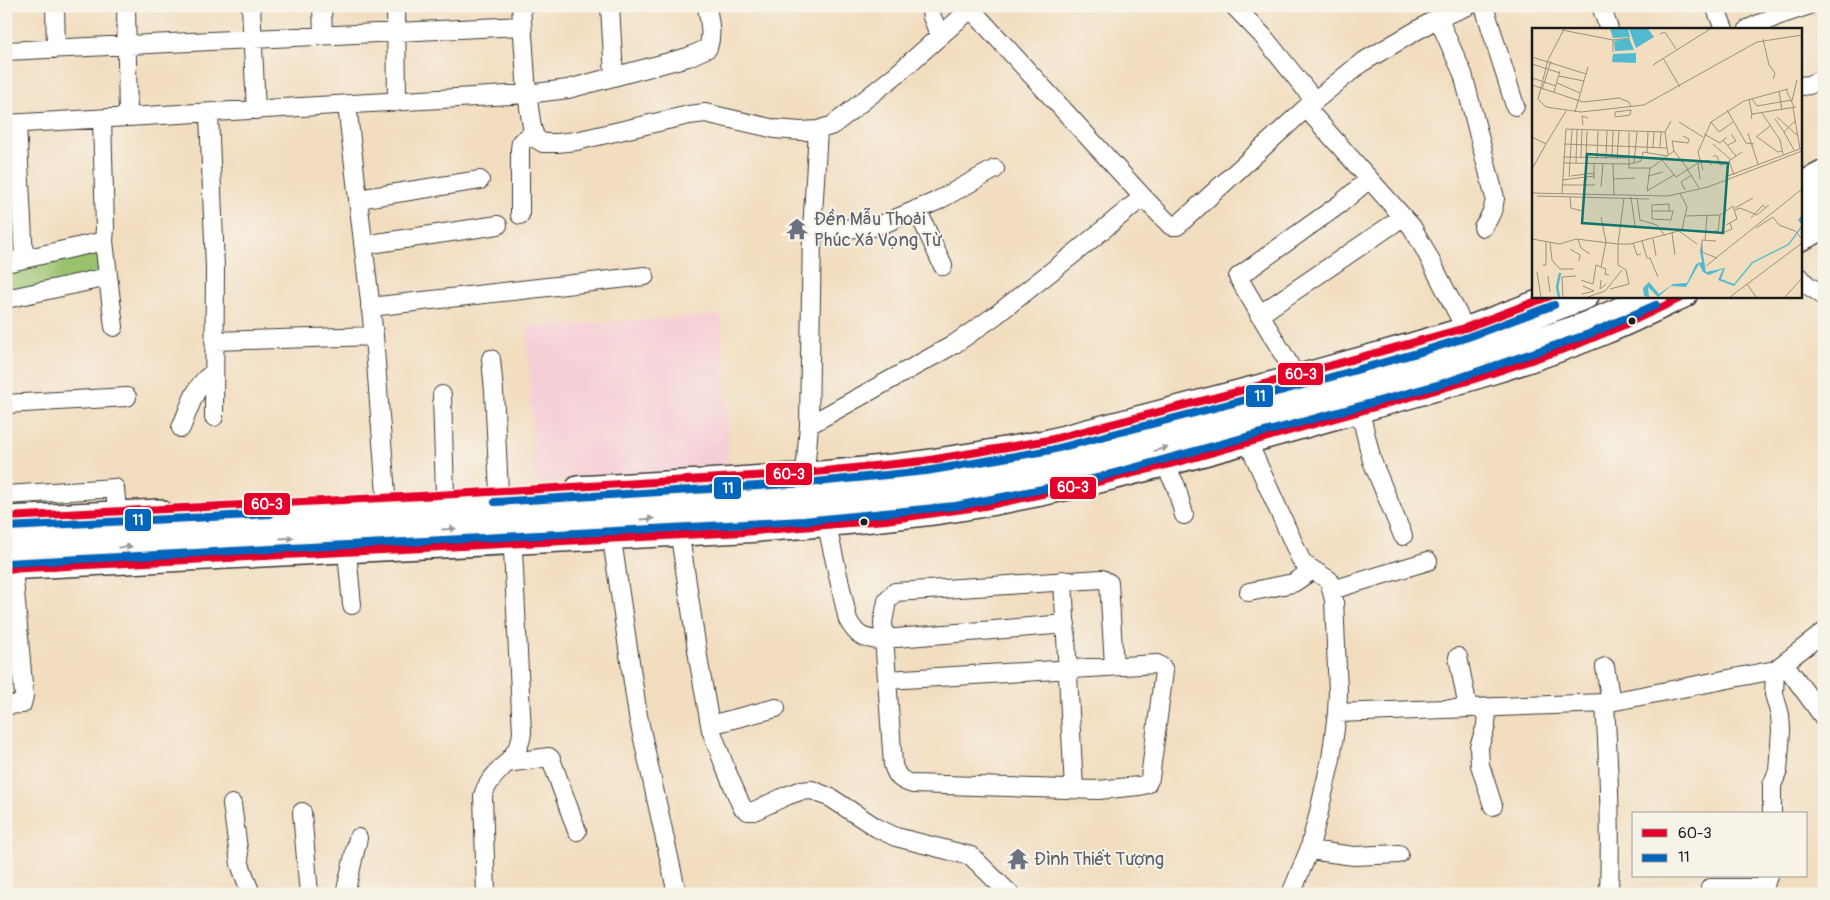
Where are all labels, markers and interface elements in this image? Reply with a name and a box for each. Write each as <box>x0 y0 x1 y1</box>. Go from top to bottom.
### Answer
inset map <box>1532 28 1802 298</box>
place label: Đền Mẫu Thoải Phúc Xá Vọng Từ <box>814 207 943 252</box>
temple icon: Đền Mẫu Thoải Phúc Xá Vọng Từ <box>784 216 810 242</box>
unlabelled marker <box>1627 316 1637 326</box>
line badge: 60-3 <box>1277 362 1324 386</box>
text: 60-3 <box>1285 366 1317 383</box>
line badge: 11 <box>1245 384 1274 408</box>
text: 11 <box>1255 388 1265 405</box>
one-way arrow <box>1154 445 1169 453</box>
line badge: 60-3 <box>765 462 813 486</box>
text: 60-3 <box>773 466 805 483</box>
line badge: 11 <box>713 476 742 500</box>
line badge: 60-3 <box>1049 476 1097 500</box>
text: 60-3 <box>1057 479 1089 496</box>
text: 11 <box>723 480 733 497</box>
line badge: 60-3 <box>243 492 291 516</box>
text: 60-3 <box>251 496 283 513</box>
line badge: 11 <box>124 508 152 532</box>
text: 11 <box>133 512 143 529</box>
one-way arrow <box>639 514 655 522</box>
unlabelled marker <box>859 517 869 527</box>
one-way arrow <box>442 524 458 532</box>
one-way arrow <box>279 533 295 541</box>
one-way arrow <box>117 542 133 550</box>
legend <box>1632 812 1808 878</box>
text: 60-3 <box>1678 824 1712 843</box>
temple icon: Đình Thiết Tượng <box>1005 846 1031 872</box>
place label: Đình Thiết Tượng <box>1034 848 1164 871</box>
text: 11 <box>1678 848 1690 867</box>

